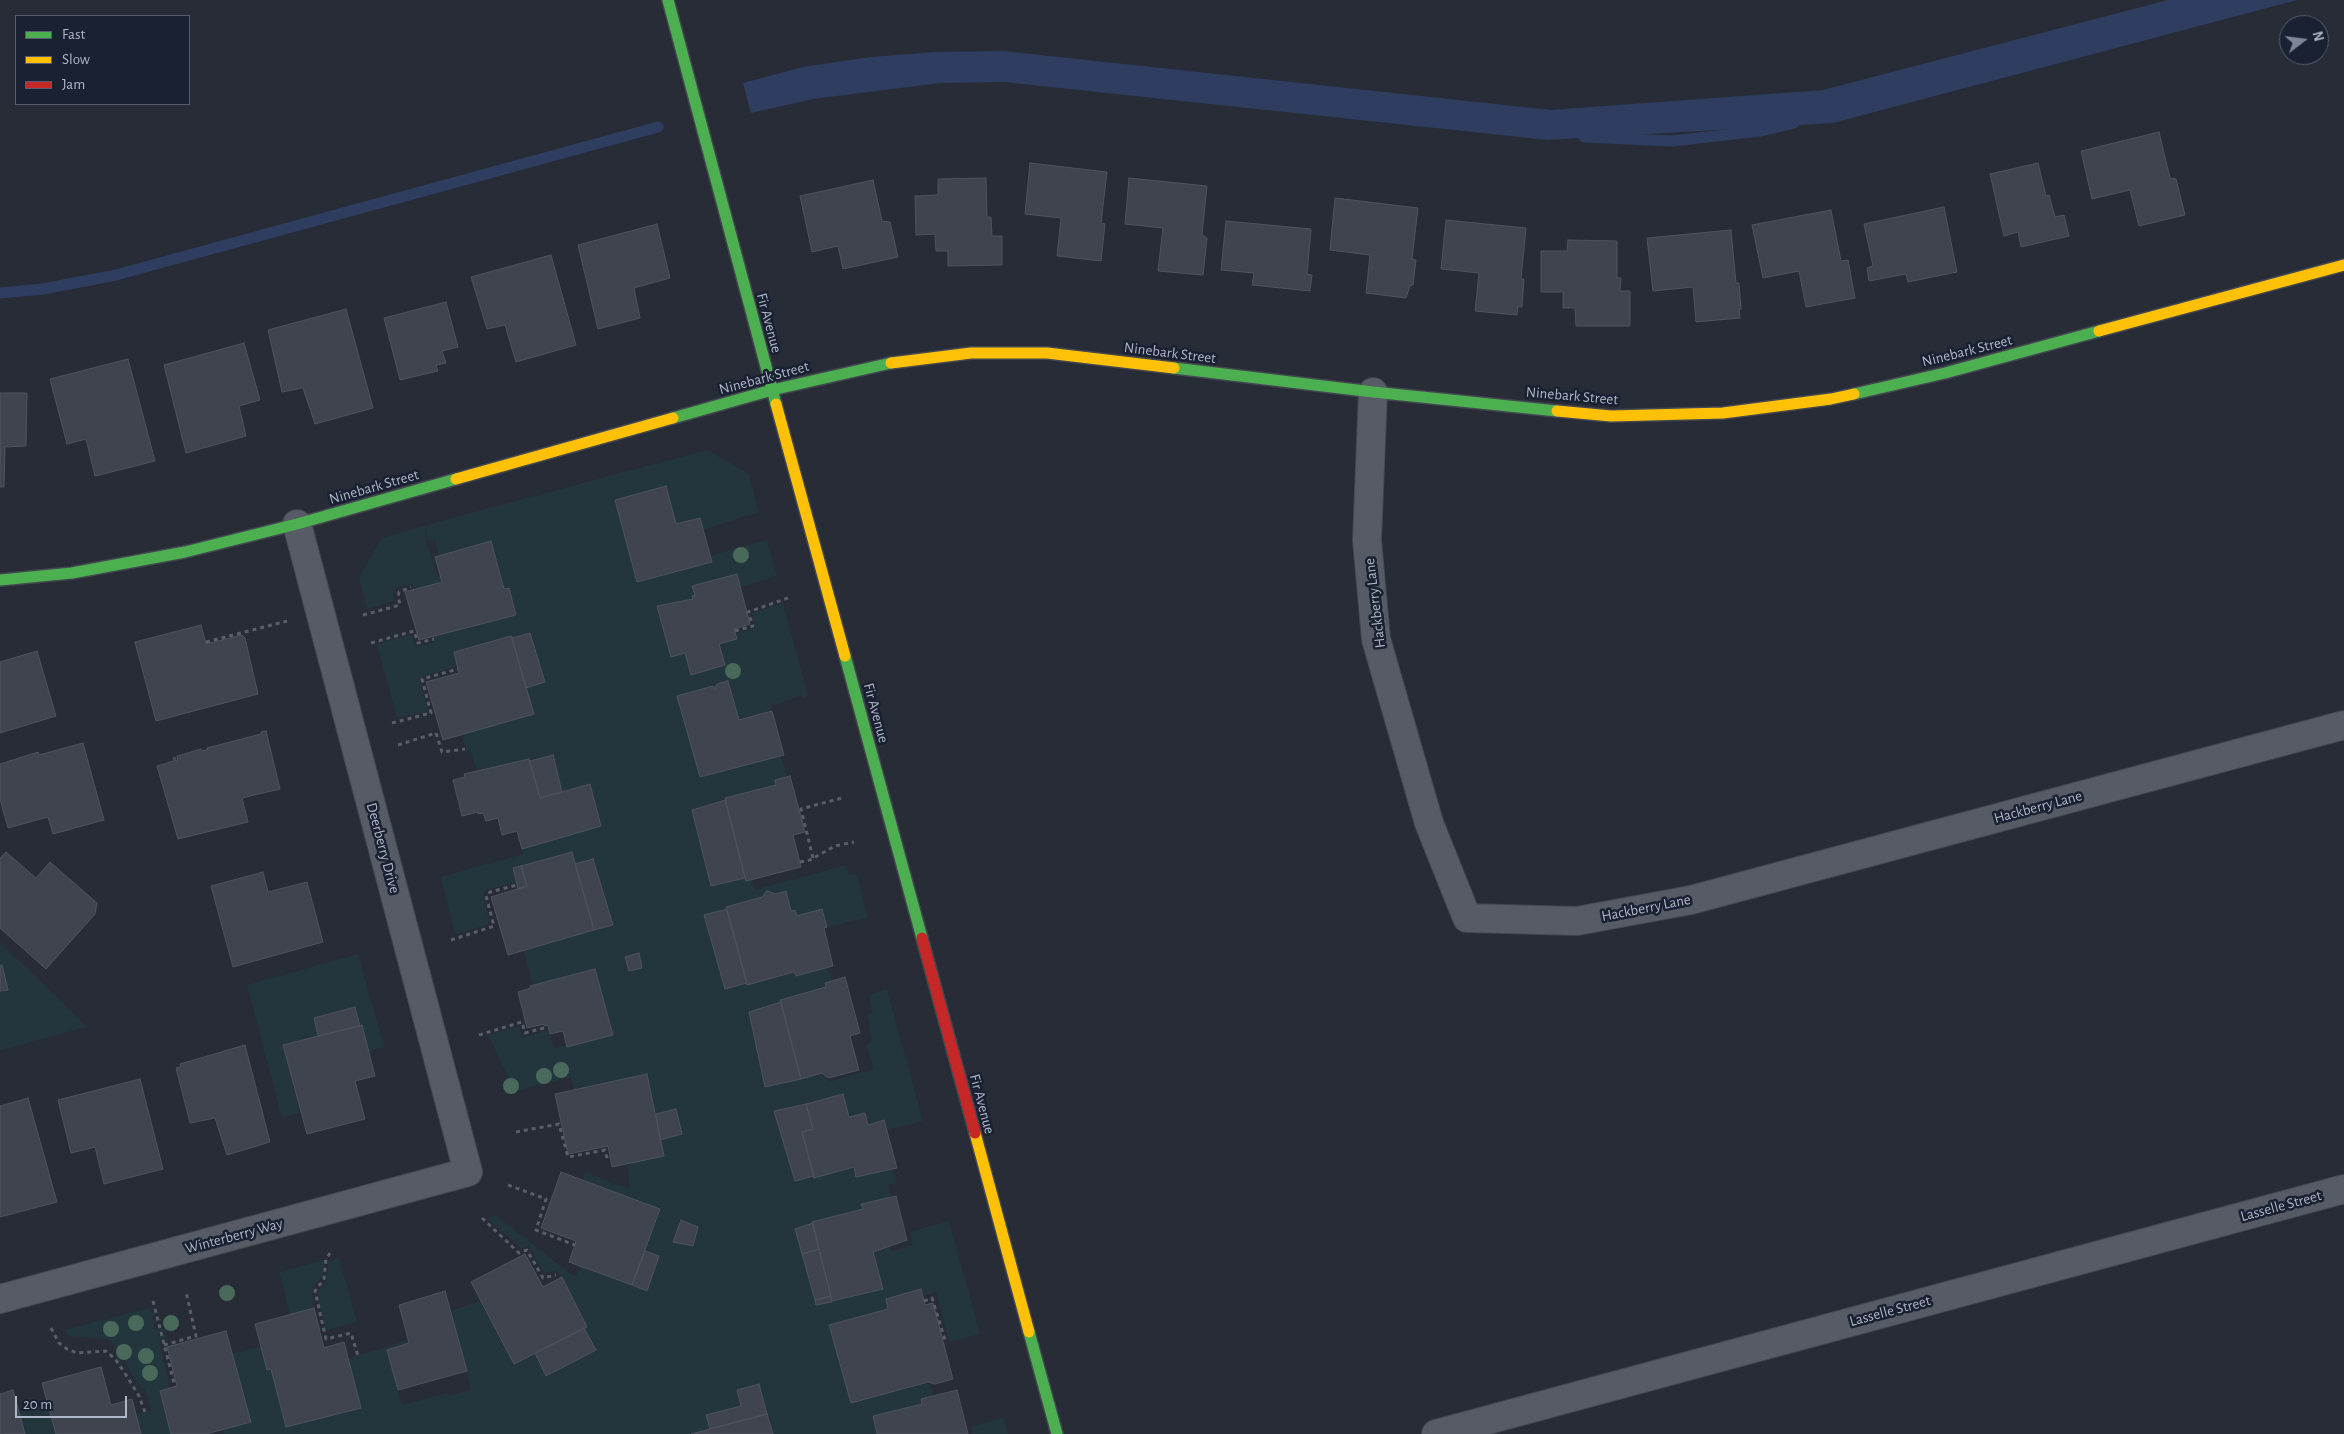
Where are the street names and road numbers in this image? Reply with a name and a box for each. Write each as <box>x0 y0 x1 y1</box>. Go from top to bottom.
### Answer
street label: Fir Avenue <box>752 291 786 355</box>
street label: Ninebark Street <box>1920 331 2014 371</box>
street label: Ninebark Street <box>1123 338 1217 368</box>
street label: Ninebark Street <box>717 357 811 399</box>
street label: Ninebark Street <box>1525 383 1619 409</box>
street label: Ninebark Street <box>327 466 421 508</box>
street label: Hackberry Lane <box>1361 557 1389 649</box>
street label: Fir Avenue <box>859 681 893 745</box>
street label: Hackberry Lane <box>1992 787 2084 827</box>
street label: Deerberry Drive <box>362 801 404 895</box>
street label: Hackberry Lane <box>1600 891 1692 925</box>
street label: Fir Avenue <box>965 1072 999 1136</box>
street label: Lasselle Street <box>2238 1187 2324 1225</box>
street label: Winterberry Way <box>183 1214 285 1258</box>
street label: Lasselle Street <box>1847 1292 1933 1330</box>

